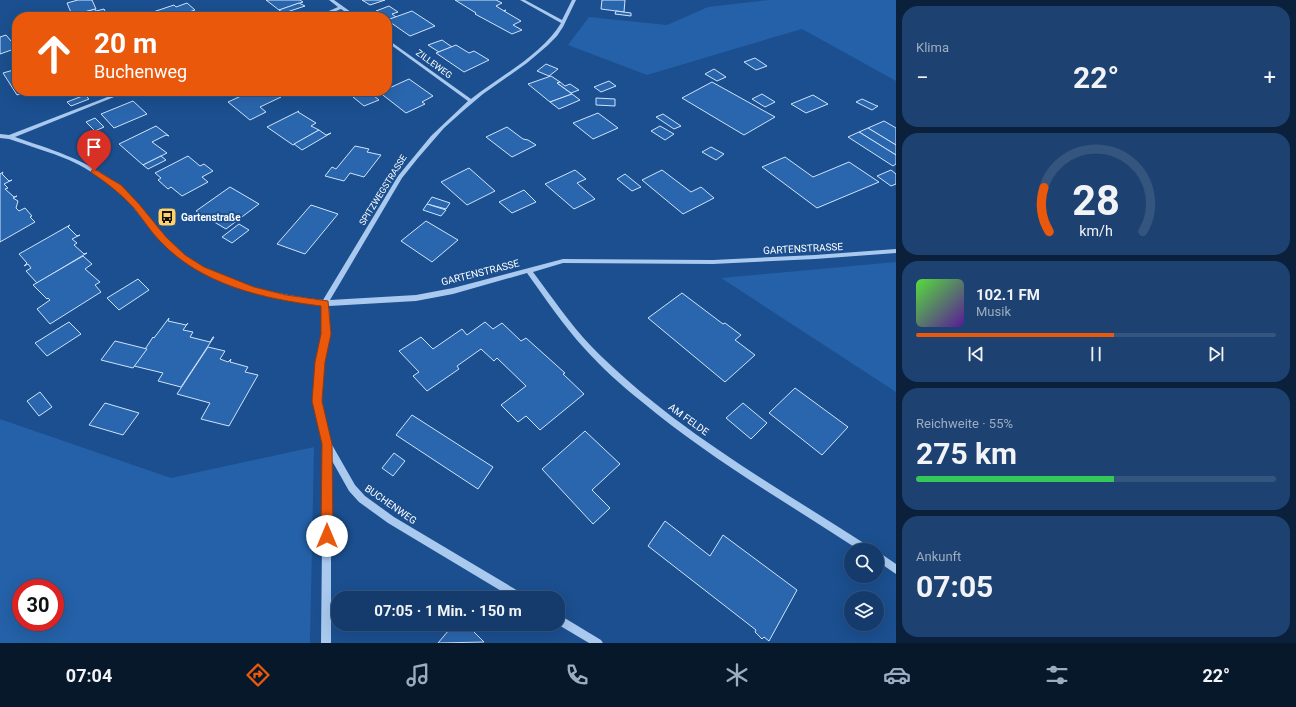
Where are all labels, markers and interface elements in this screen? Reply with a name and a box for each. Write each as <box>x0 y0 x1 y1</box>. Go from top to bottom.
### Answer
text: 20 m <box>94 27 157 60</box>
icon: ahead <box>28 28 80 80</box>
text: Klima <box>916 40 949 55</box>
street label: ZILLEWEG <box>414 48 454 80</box>
text: 22° <box>1073 60 1119 95</box>
text: Buchenweg <box>94 61 187 82</box>
text: − <box>916 65 929 90</box>
text: + <box>1264 65 1276 90</box>
pin <box>77 130 111 171</box>
icon: arrive <box>83 136 105 158</box>
street label: SPITZWEGSTRASSE <box>357 153 409 227</box>
text: 28 <box>1072 176 1120 225</box>
bus stop icon: Gartenstraße <box>156 206 178 228</box>
place label: Gartenstraße <box>181 212 241 223</box>
text: km/h <box>1079 223 1113 239</box>
street label: GARTENSTRASSE <box>763 241 844 256</box>
street label: GARTENSTRASSE <box>440 257 521 288</box>
text: 102.1 FM <box>976 286 1040 304</box>
text: Musik <box>976 304 1011 319</box>
icon: previous <box>965 343 987 365</box>
icon: pause <box>1085 343 1107 365</box>
icon: next <box>1205 343 1227 365</box>
street label: AM FELDE <box>667 401 711 438</box>
text: Reichweite · 55% <box>916 416 1013 431</box>
text: 275 km <box>916 436 1017 471</box>
street label: BUCHENWEG <box>363 483 419 526</box>
position arrow <box>306 515 348 557</box>
map controls <box>844 543 884 631</box>
button: search <box>844 543 884 583</box>
text: Ankunft <box>916 549 961 564</box>
text: 07:05 <box>916 569 993 604</box>
speed limit sign: 30 <box>12 579 64 631</box>
button: layers <box>844 591 884 631</box>
text: 07:05 · 1 Min. · 150 m <box>374 602 522 620</box>
icon: directions <box>244 661 272 689</box>
icon: music <box>404 661 432 689</box>
icon: phone <box>563 661 591 689</box>
icon: climate <box>723 661 751 689</box>
icon: car <box>883 661 911 689</box>
icon: filters <box>1043 661 1071 689</box>
text: 07:04 <box>66 665 112 686</box>
text: 22° <box>1202 665 1230 686</box>

